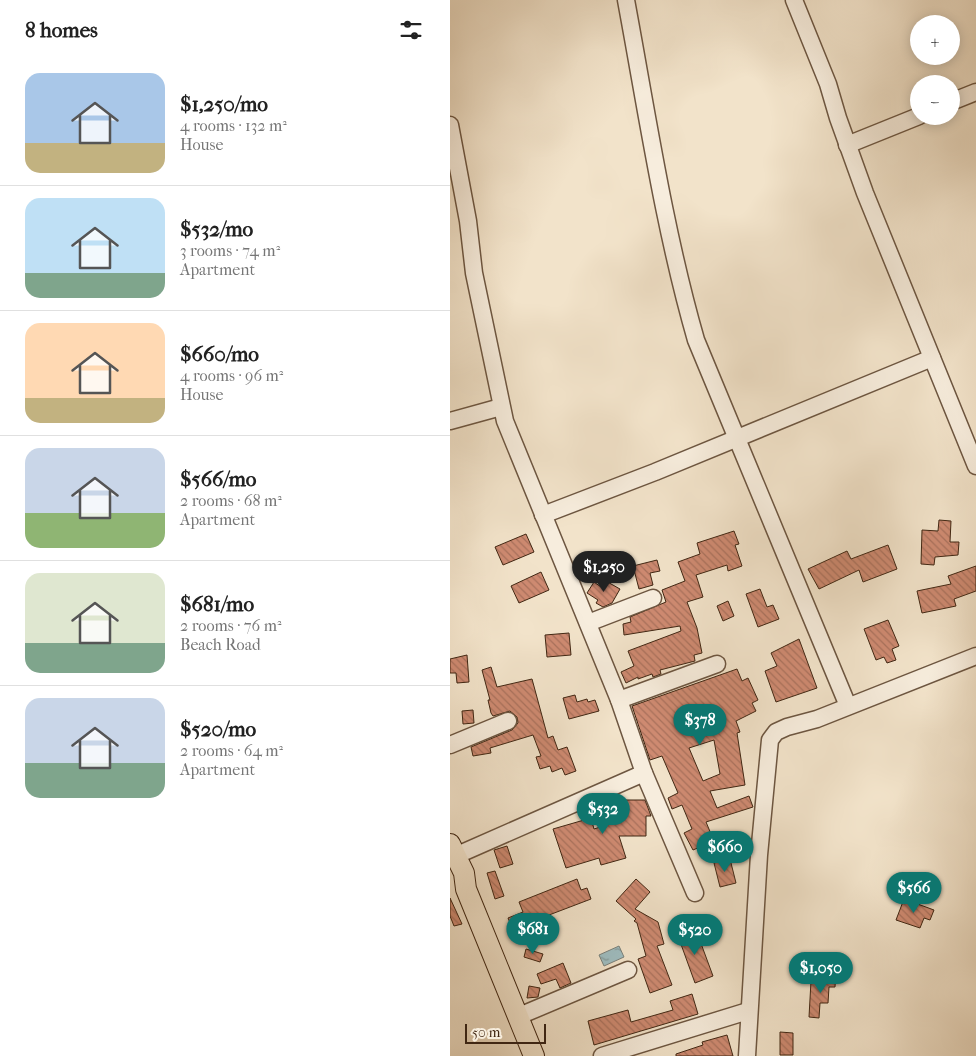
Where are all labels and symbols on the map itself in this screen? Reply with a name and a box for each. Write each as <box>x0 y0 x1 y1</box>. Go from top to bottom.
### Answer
pin: $1,250 <box>563 550 645 593</box>
pin: $378 <box>670 704 730 746</box>
pin: $532 <box>573 792 633 835</box>
pin: $660 <box>695 830 755 873</box>
pin: $566 <box>884 872 944 914</box>
pin: $681 <box>503 912 563 955</box>
pin: $520 <box>665 914 725 956</box>
pin: $1,050 <box>780 952 862 994</box>
scale bar <box>465 1021 546 1044</box>

